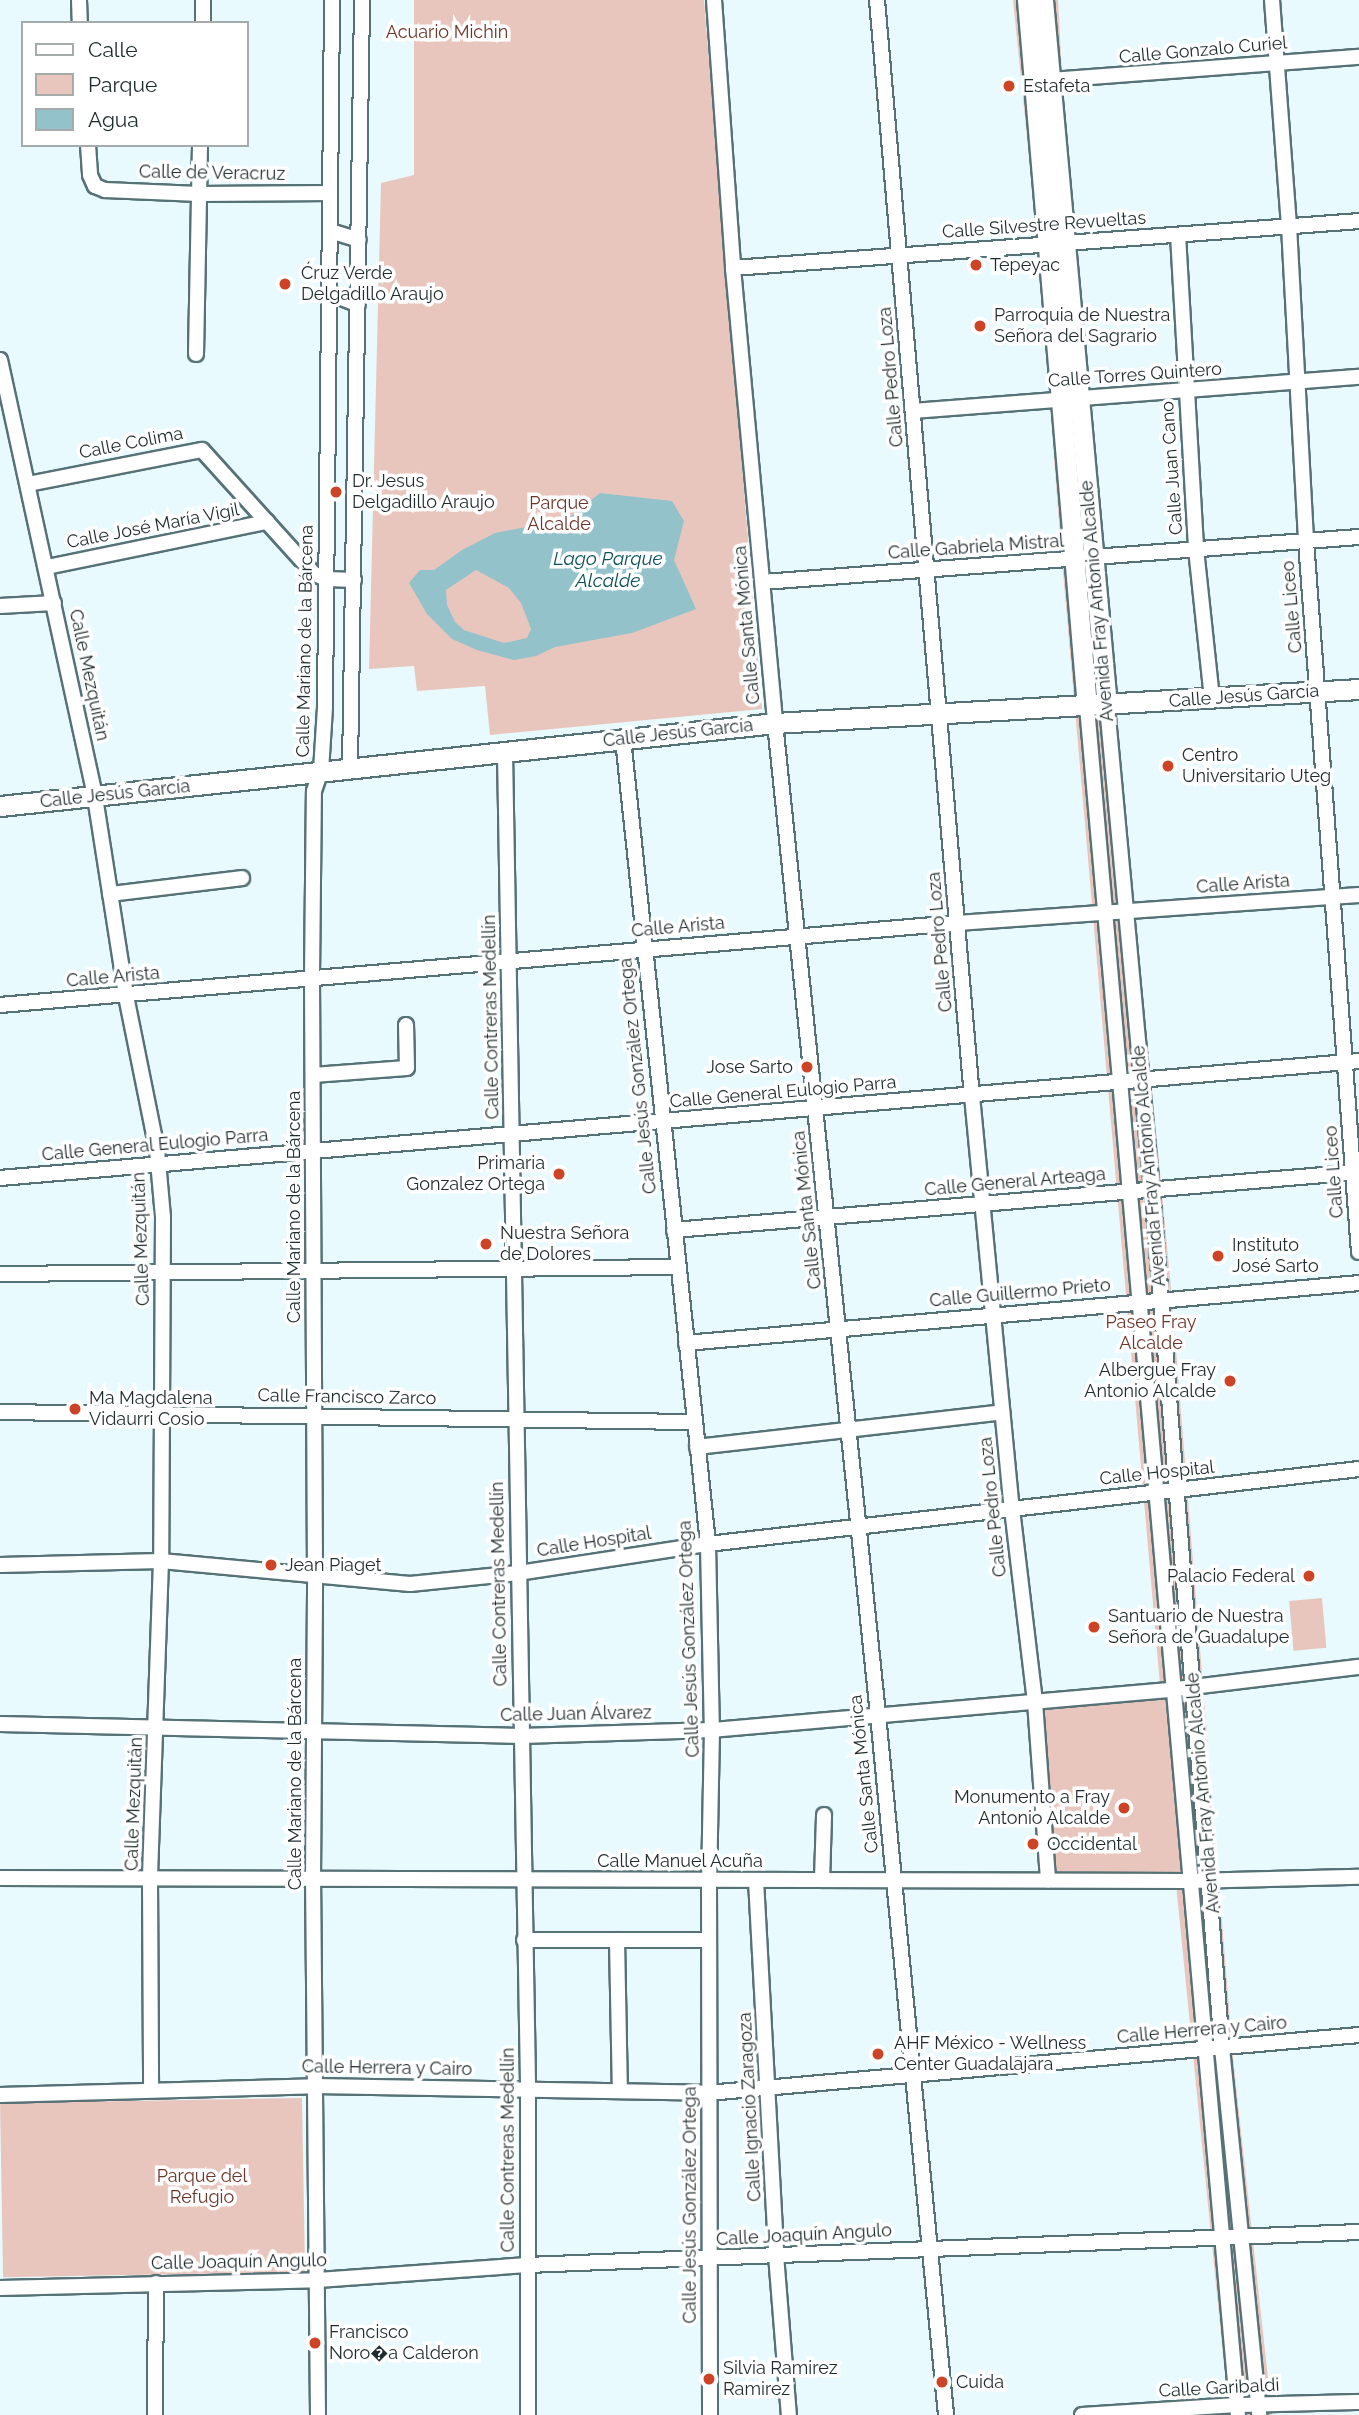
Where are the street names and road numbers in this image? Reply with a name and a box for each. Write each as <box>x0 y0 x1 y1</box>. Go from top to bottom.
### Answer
street label: Calle Gonzalo Curiel <box>1118 32 1288 68</box>
street label: Calle de Veracruz <box>138 161 286 185</box>
street label: Calle Silvestre Revueltas <box>941 207 1147 243</box>
street label: Calle Pedro Loza <box>874 306 908 448</box>
street label: Calle Torres Quintero <box>1047 358 1223 392</box>
street label: Calle Juan Cano <box>1157 400 1187 536</box>
street label: Calle Colima <box>77 422 185 464</box>
street label: Avenida Fray Antonio Alcalde <box>1076 479 1118 723</box>
street label: Calle José María Vigil <box>64 499 242 553</box>
street label: Calle Mariano de la Bárcena <box>292 525 318 757</box>
street label: Calle Gabriela Mistral <box>887 530 1065 564</box>
street label: Calle Santa Mónica <box>729 545 765 705</box>
street label: Calle Liceo <box>1277 560 1307 654</box>
street label: Calle Mezquitán <box>65 607 113 743</box>
street label: Calle Jesús García <box>1168 680 1320 712</box>
street label: Calle Jesús García <box>602 714 754 752</box>
street label: Calle Jesús García <box>39 775 191 813</box>
street label: Calle Arista <box>1195 870 1291 898</box>
street label: Calle Pedro Loza <box>923 871 957 1013</box>
street label: Calle Arista <box>630 912 726 942</box>
street label: Calle Contreras Medellín <box>478 914 504 1120</box>
street label: Calle Jesús González Ortega <box>615 957 661 1195</box>
street label: Calle Arista <box>65 962 161 992</box>
street label: Avenida Fray Antonio Alcalde <box>1128 1044 1170 1288</box>
street label: Calle General Eulogio Parra <box>669 1071 897 1113</box>
street label: Calle Mariano de la Bárcena <box>283 1091 305 1323</box>
street label: Calle General Eulogio Parra <box>41 1124 269 1166</box>
street label: Calle Liceo <box>1320 1125 1348 1219</box>
street label: Calle Santa Mónica <box>788 1130 826 1290</box>
street label: Calle General Arteaga <box>923 1163 1107 1201</box>
street label: Calle Mezquitán <box>128 1172 154 1306</box>
street label: Calle Guillermo Prieto <box>929 1274 1111 1312</box>
street label: Calle Francisco Zarco <box>257 1385 437 1409</box>
street label: Calle Pedro Loza <box>975 1436 1011 1578</box>
street label: Calle Hospital <box>1098 1456 1216 1490</box>
street label: Calle Contreras Medellín <box>486 1481 512 1687</box>
street label: Calle Jesús González Ortega <box>674 1520 704 1758</box>
street label: Calle Hospital <box>535 1522 653 1562</box>
street label: Calle Mariano de la Bárcena <box>284 1658 306 1890</box>
street label: Avenida Fray Antonio Alcalde <box>1182 1671 1224 1915</box>
street label: Calle Santa Mónica <box>845 1694 883 1854</box>
street label: Calle Juan Álvarez <box>500 1702 652 1726</box>
street label: Calle Mezquitán <box>121 1737 147 1871</box>
street label: Calle Manuel Acuña <box>597 1850 763 1872</box>
street label: Calle Ignacio Zaragoza <box>734 2012 766 2202</box>
street label: Calle Herrera y Cairo <box>1116 2012 1288 2048</box>
street label: Calle Contreras Medellín <box>497 2048 519 2252</box>
street label: Calle Herrera y Cairo <box>301 2056 473 2080</box>
street label: Calle Jesús González Ortega <box>679 2086 701 2324</box>
street label: Calle Joaquín Angulo <box>715 2220 893 2250</box>
street label: Calle Joaquín Angulo <box>150 2250 328 2274</box>
street label: Calle Garibaldi <box>1158 2374 1280 2402</box>

